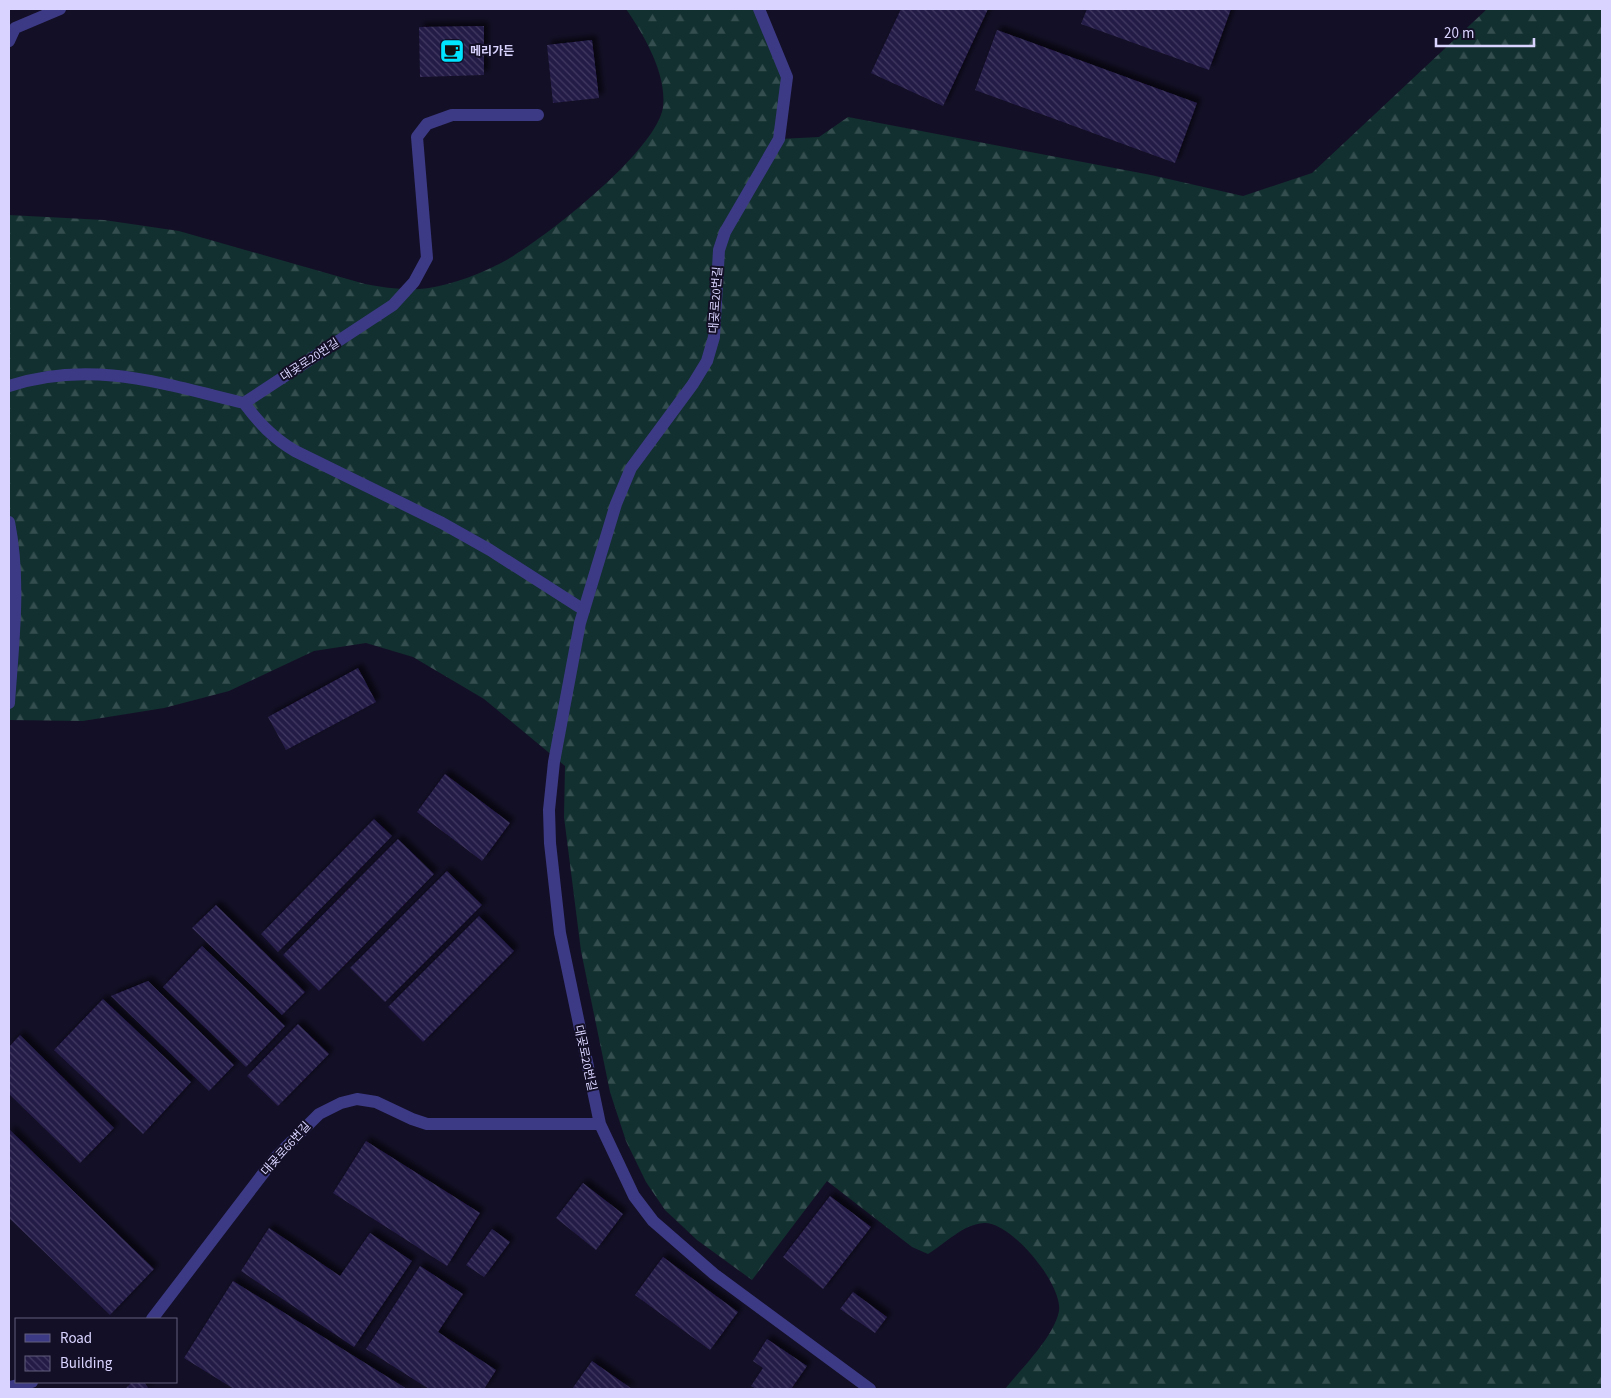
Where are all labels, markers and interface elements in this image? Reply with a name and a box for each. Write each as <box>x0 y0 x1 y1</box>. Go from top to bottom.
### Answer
scale bar <box>1436 15 1534 47</box>
text: 20 m <box>1444 23 1474 44</box>
cafe icon: 메리가든 <box>439 38 465 64</box>
place label: 메리가든 <box>470 43 514 60</box>
street label: 대곶로20번길 <box>705 266 727 334</box>
street label: 대곶로20번길 <box>277 335 343 385</box>
street label: 대곶로20번길 <box>570 1023 600 1093</box>
street label: 대곶로66번길 <box>257 1118 315 1180</box>
legend <box>15 1318 178 1383</box>
text: Road <box>60 1328 92 1349</box>
text: Building <box>60 1353 113 1374</box>

